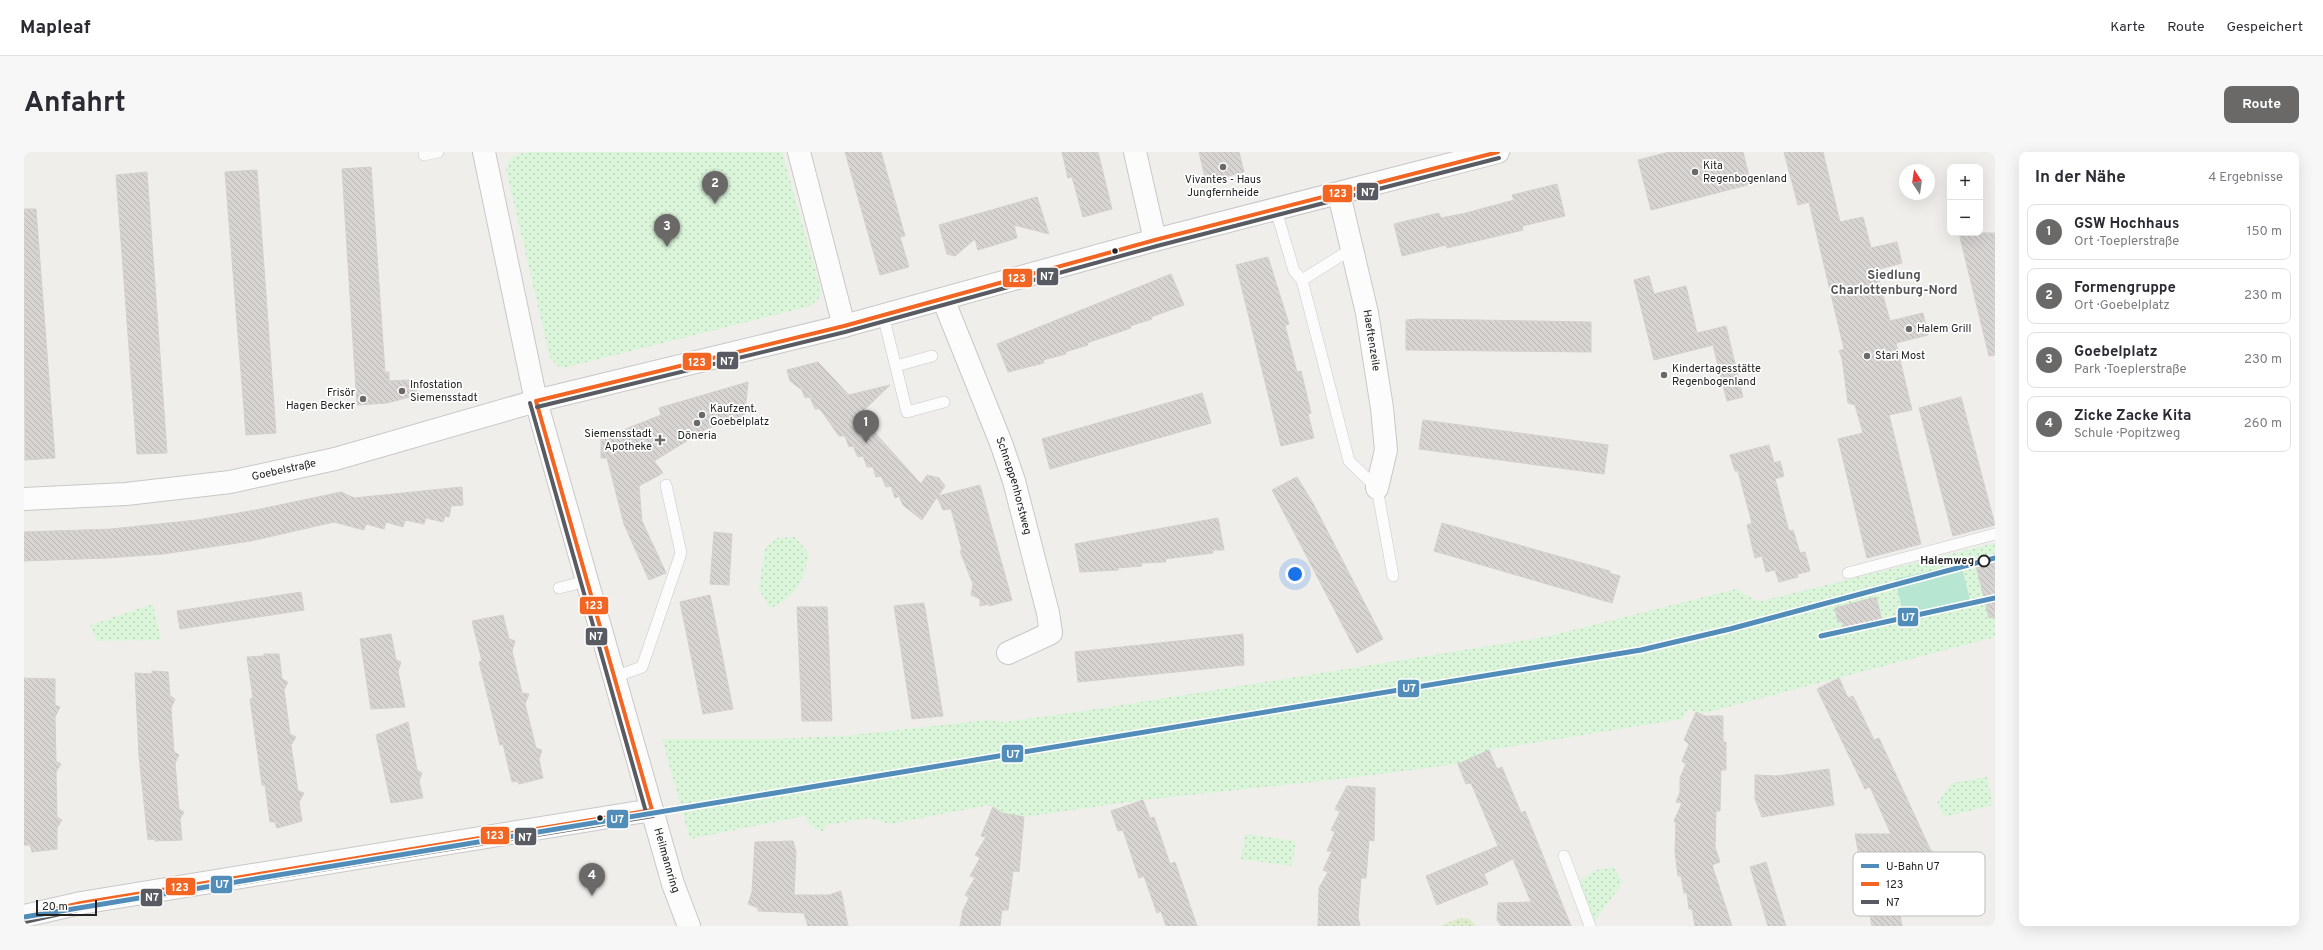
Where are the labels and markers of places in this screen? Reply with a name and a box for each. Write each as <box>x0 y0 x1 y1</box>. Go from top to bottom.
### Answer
place label: Kita Regenbogenland <box>1703 159 1787 186</box>
marker: Vivantes - Haus Jungfernheide <box>1218 162 1228 172</box>
marker: Kita Regenbogenland <box>1690 167 1700 177</box>
pin: 2 <box>702 171 728 204</box>
place label: Vivantes - Haus Jungfernheide <box>1185 173 1261 200</box>
pin: 3 <box>654 214 680 247</box>
unlabelled marker <box>1110 246 1120 256</box>
place label: Halem Grill <box>1917 322 1971 336</box>
marker: Halem Grill <box>1904 324 1914 334</box>
place label: Stari Most <box>1875 349 1925 363</box>
marker: Stari Most <box>1862 351 1872 361</box>
place label: Kindertagesstätte Regenbogenland <box>1672 362 1761 389</box>
marker: Kindertagesstätte Regenbogenland <box>1659 370 1669 380</box>
place label: Infostation Siemensstadt <box>410 378 478 405</box>
place label: Frisör Hagen Becker <box>286 386 356 413</box>
marker: Infostation Siemensstadt <box>397 386 407 396</box>
marker: Frisör Hagen Becker <box>358 394 368 404</box>
place label: Kaufzent. Goebelplatz <box>710 402 769 429</box>
marker: Kaufzent. Goebelplatz <box>697 410 707 420</box>
pin: 1 <box>853 410 879 443</box>
marker: Döneria <box>692 418 702 428</box>
place label: Siemensstadt Apotheke <box>584 427 652 454</box>
place label: Döneria <box>677 429 717 443</box>
marker: Siemensstadt Apotheke <box>655 435 665 445</box>
place label: Halemweg <box>1920 554 1974 568</box>
marker: Halemweg <box>1977 554 1991 568</box>
unlabelled marker <box>595 813 605 823</box>
pin: 4 <box>579 863 605 896</box>

